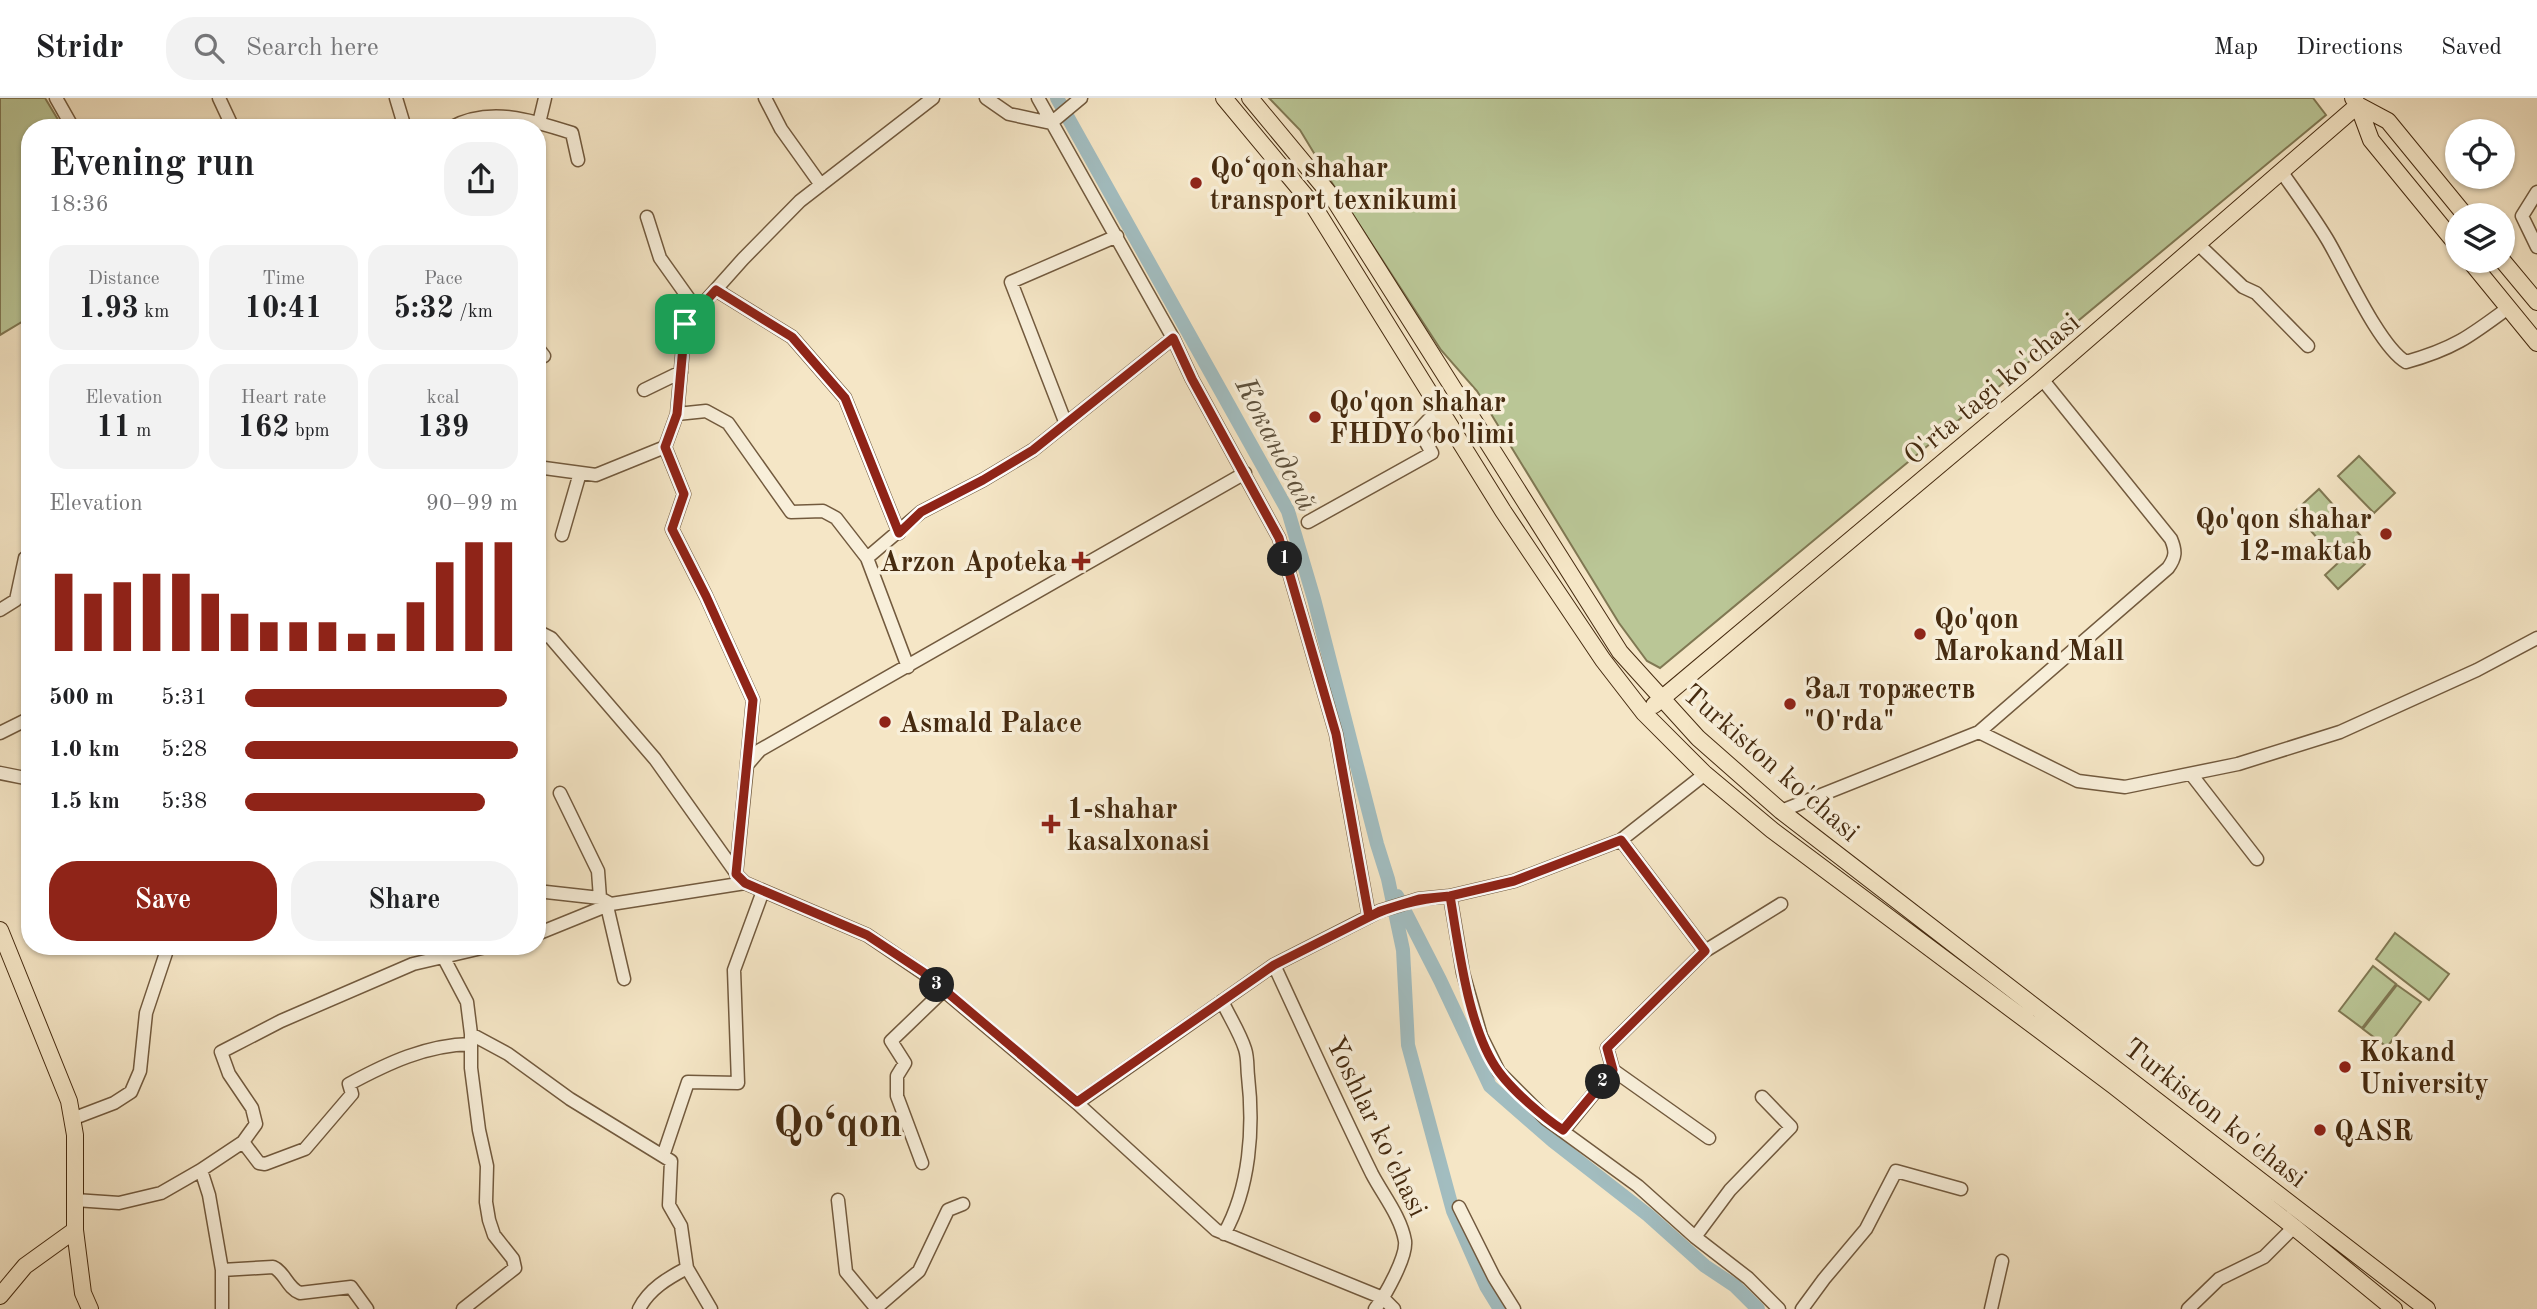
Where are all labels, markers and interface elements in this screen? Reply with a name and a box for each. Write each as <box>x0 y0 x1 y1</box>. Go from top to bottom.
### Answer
search box <box>166 17 656 80</box>
icon: search <box>190 29 228 67</box>
text: Stridr <box>35 32 124 65</box>
text: Search here <box>246 35 379 61</box>
text: Map <box>2214 36 2258 60</box>
text: Directions <box>2296 36 2403 60</box>
text: Saved <box>2441 36 2502 60</box>
map controls <box>2445 119 2515 273</box>
button: locate <box>2445 119 2515 189</box>
button: share <box>444 142 518 216</box>
text: Evening run <box>49 146 255 184</box>
place label: Qoʻqon shahar transport texnikumi <box>1210 155 1457 216</box>
marker: Qoʻqon shahar transport texnikumi <box>1188 175 1204 191</box>
text: 18:36 <box>49 193 109 216</box>
button: layers <box>2445 203 2515 273</box>
text: Distance <box>88 270 160 289</box>
text: Time <box>262 270 305 289</box>
text: Pace <box>424 270 462 289</box>
text: 1.93 <box>78 294 139 324</box>
text: 10:41 <box>244 294 322 324</box>
text: 5:32 <box>393 294 454 324</box>
pin <box>655 294 715 354</box>
text: km <box>139 303 169 322</box>
text: /km <box>454 303 493 322</box>
icon: arrive <box>666 305 704 343</box>
street label: O'rta tagi ko'chasi <box>1900 309 2086 472</box>
water label: Кокандсай <box>1228 372 1322 516</box>
text: Elevation <box>85 389 162 408</box>
text: Heart rate <box>241 389 326 408</box>
text: kcal <box>427 389 460 408</box>
place label: Qo'qon shahar FHDYo bo'limi <box>1329 390 1515 450</box>
marker: Qo'qon shahar FHDYo bo'limi <box>1307 409 1323 425</box>
text: 11 <box>96 413 131 443</box>
text: 162 <box>237 413 290 443</box>
text: 139 <box>417 413 469 443</box>
text: m <box>131 422 151 441</box>
text: bpm <box>290 422 330 441</box>
text: Elevation <box>49 492 143 515</box>
text: 90–99 m <box>426 492 518 515</box>
place label: Qo'qon shahar 12-maktab <box>2195 507 2372 567</box>
marker: Qo'qon shahar 12-maktab <box>2378 526 2394 542</box>
pin: 1 <box>1268 542 1302 576</box>
text: 1 <box>1279 549 1290 568</box>
place label: Arzon Apoteka <box>880 550 1067 578</box>
marker: Arzon Apoteka <box>1073 553 1089 569</box>
place label: Qo'qon Marokand Mall <box>1934 607 2125 667</box>
marker: Qo'qon Marokand Mall <box>1912 626 1928 642</box>
place label: Зал торжеств "O'rda" <box>1804 676 1975 737</box>
street label: Turkiston ko'chasi <box>1677 680 1864 848</box>
text: 500 m <box>49 686 114 709</box>
text: 5:31 <box>161 686 207 709</box>
marker: Зал торжеств "O'rda" <box>1782 696 1798 712</box>
place label: Asmald Palace <box>899 711 1082 739</box>
marker: Asmald Palace <box>877 714 893 730</box>
text: 1.0 km <box>49 738 120 761</box>
text: 5:28 <box>161 738 207 761</box>
text: 1.5 km <box>49 790 120 813</box>
text: 5:38 <box>161 790 207 813</box>
place label: 1-shahar kasalxonasi <box>1067 797 1210 857</box>
marker: 1-shahar kasalxonasi <box>1041 814 1061 834</box>
button: Save <box>49 861 277 941</box>
button: Share <box>291 861 518 941</box>
pin: 3 <box>920 968 954 1002</box>
text: 3 <box>931 975 942 994</box>
street label: Yoshlar ko'chasi <box>1320 1033 1431 1222</box>
street label: Turkiston ko'chasi <box>2117 1035 2311 1194</box>
place label: Kokand University <box>2359 1040 2489 1100</box>
marker: Kokand University <box>2337 1059 2353 1075</box>
pin: 2 <box>1586 1065 1620 1100</box>
text: 2 <box>1597 1072 1608 1091</box>
district label: Qo‘qon <box>773 1104 903 1146</box>
place label: QASR <box>2334 1119 2413 1147</box>
marker: QASR <box>2312 1122 2328 1138</box>

